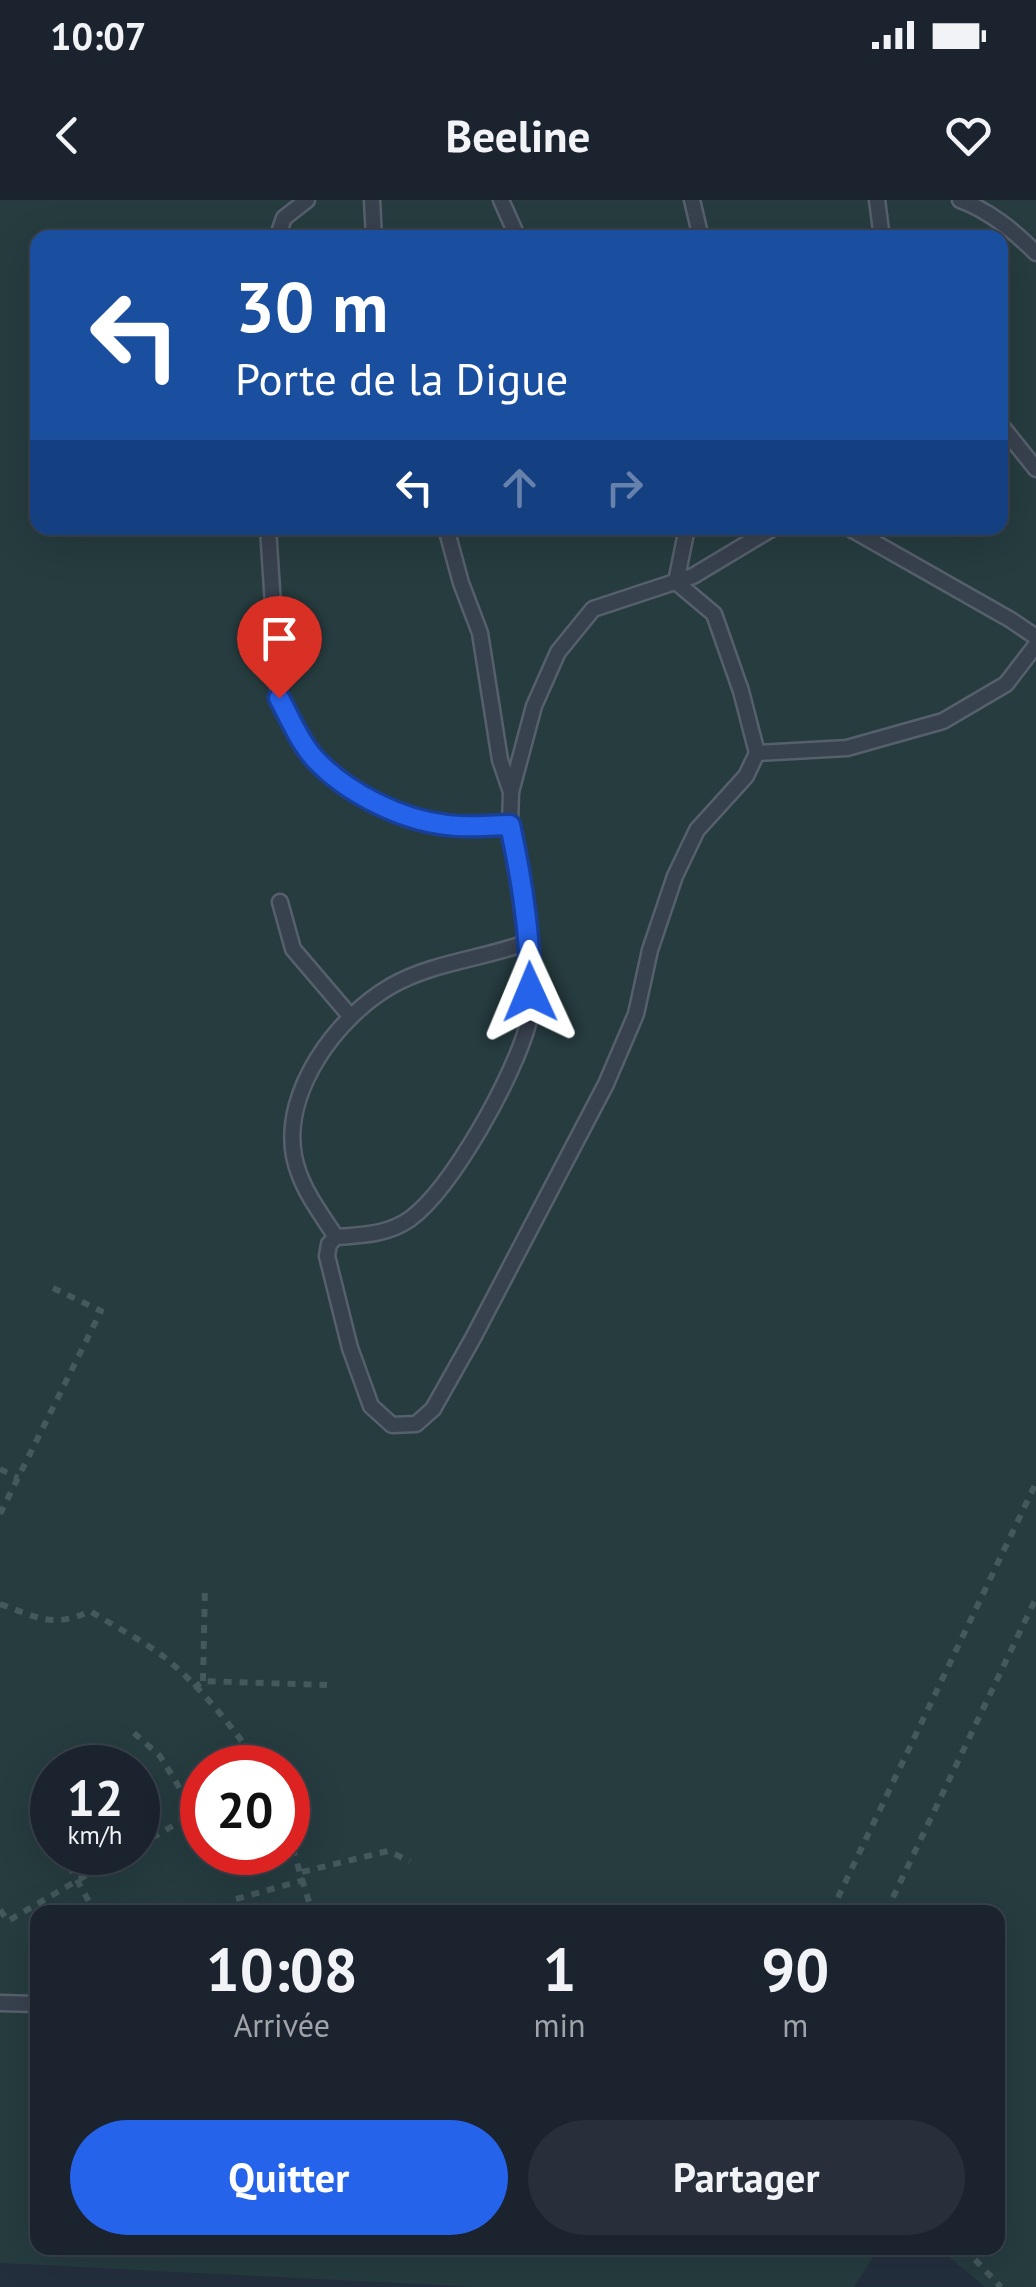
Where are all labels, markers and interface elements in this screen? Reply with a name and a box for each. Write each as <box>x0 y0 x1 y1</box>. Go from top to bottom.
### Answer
text: 10:07 <box>50 11 146 60</box>
text: Beeline <box>446 106 590 164</box>
icon: back <box>40 108 95 163</box>
icon: heart <box>941 108 996 163</box>
text: 30 m <box>235 261 388 351</box>
icon: left <box>70 270 200 400</box>
text: Porte de la Digue <box>235 349 568 407</box>
icon: left <box>387 460 442 515</box>
icon: ahead <box>492 460 547 515</box>
icon: right <box>597 460 652 515</box>
pin <box>237 596 322 699</box>
icon: arrive <box>252 611 307 666</box>
position arrow <box>478 940 582 1044</box>
speed limit sign: 20 <box>180 1745 310 1875</box>
text: 12 <box>67 1765 123 1830</box>
text: km/h <box>68 1819 122 1851</box>
text: 10:08 <box>206 1930 358 2008</box>
text: 1 <box>543 1930 577 2008</box>
text: 90 <box>761 1930 829 2008</box>
text: Arrivée <box>234 2004 330 2046</box>
text: min <box>534 2004 586 2046</box>
text: m <box>782 2004 808 2046</box>
button: Quitter <box>70 2120 508 2235</box>
button: Partager <box>528 2120 965 2235</box>

